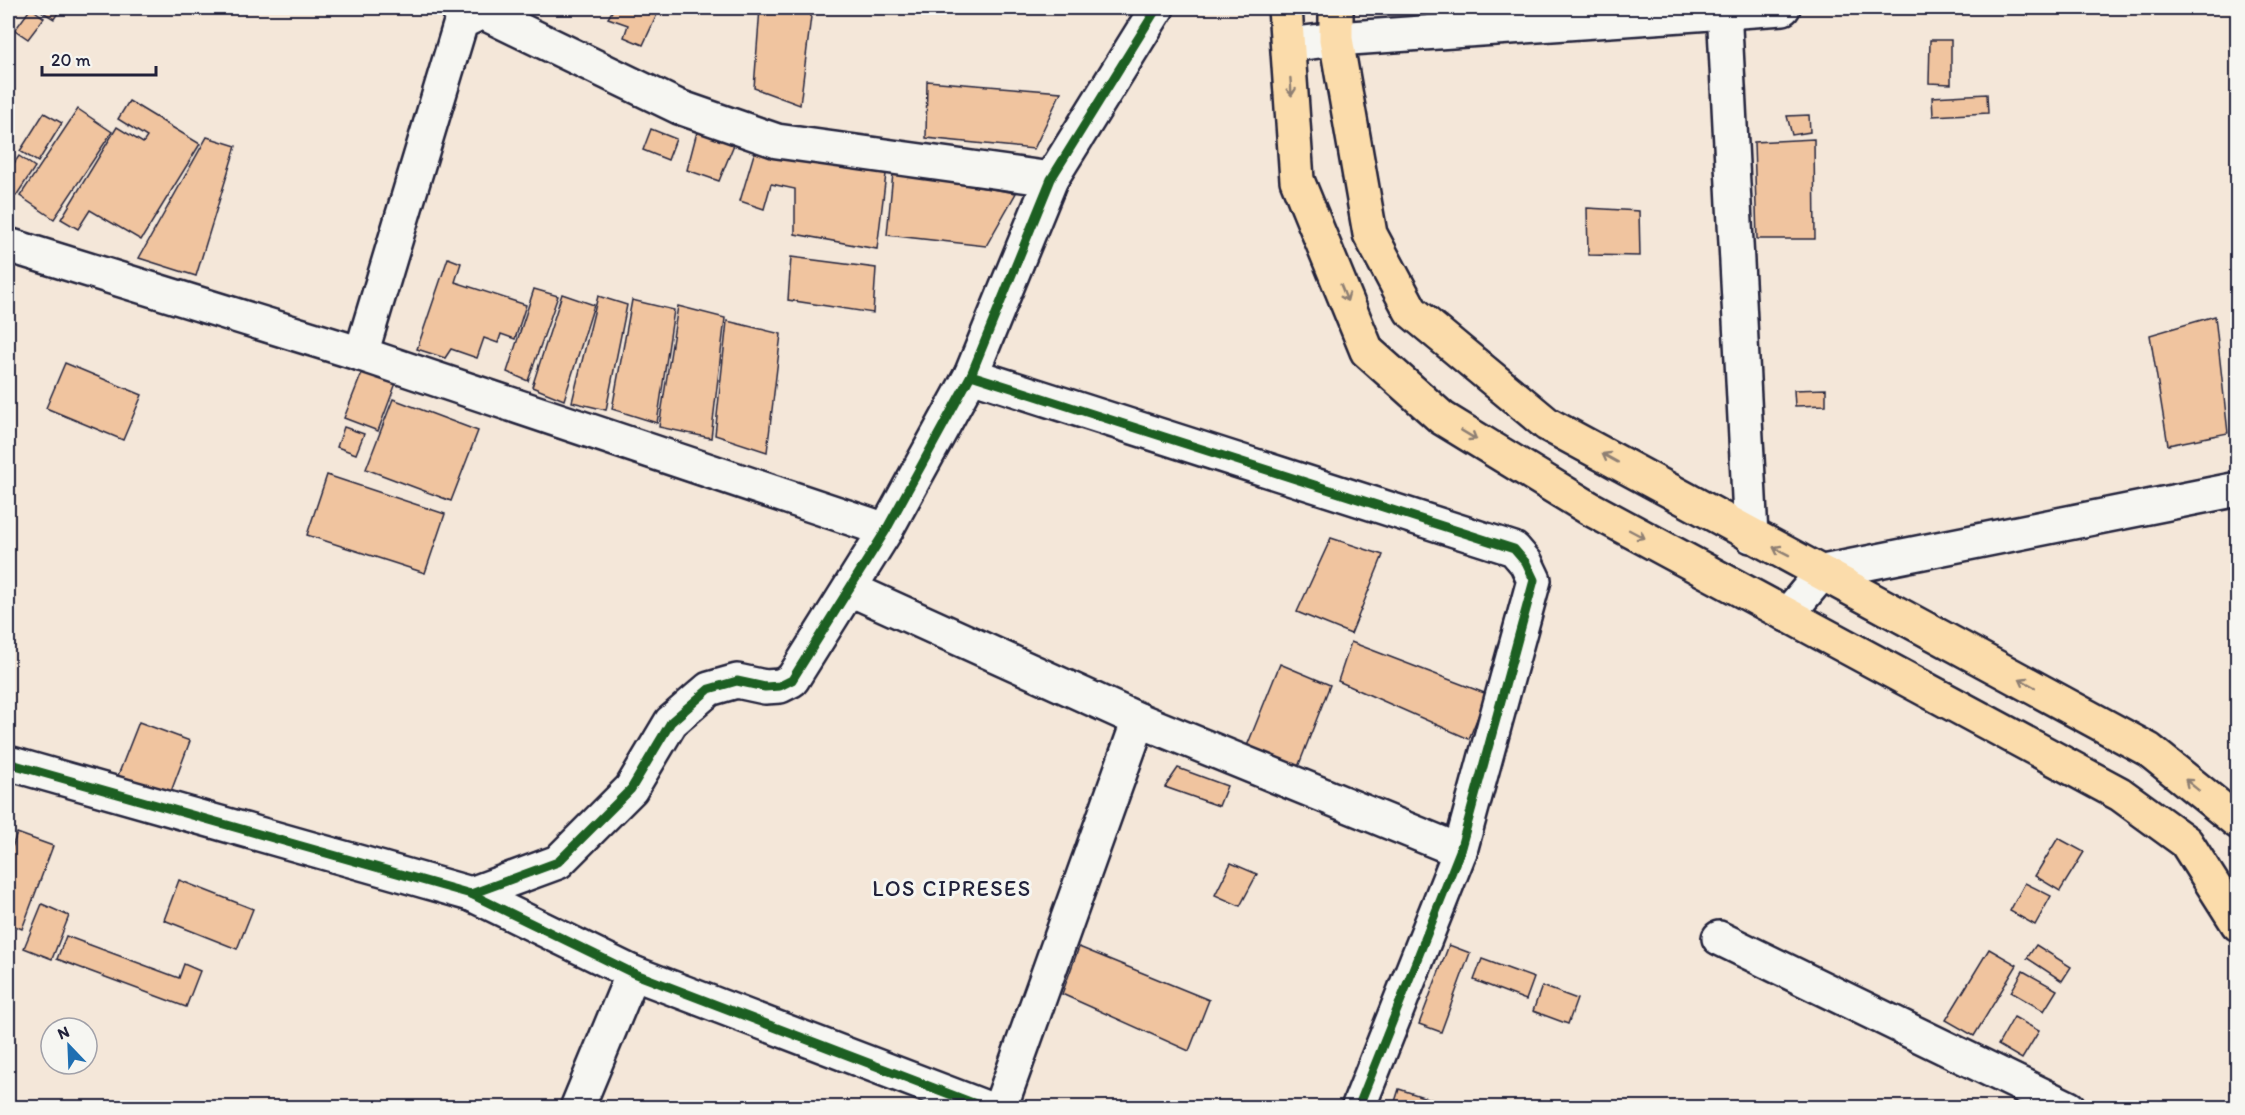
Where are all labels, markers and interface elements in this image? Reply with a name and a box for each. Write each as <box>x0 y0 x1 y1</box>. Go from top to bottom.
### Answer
scale bar <box>42 39 156 77</box>
text: 20 m <box>51 49 91 71</box>
one-way arrow <box>1285 76 1296 96</box>
one-way arrow <box>1339 284 1350 302</box>
one-way arrow <box>1461 429 1478 442</box>
one-way arrow <box>1601 452 1619 463</box>
one-way arrow <box>1628 529 1646 540</box>
one-way arrow <box>1773 544 1791 556</box>
one-way arrow <box>2019 677 2036 689</box>
one-way arrow <box>2185 778 2200 792</box>
district label: LOS CIPRESES <box>872 875 1032 902</box>
north arrow <box>39 1016 99 1076</box>
text: N <box>55 1022 72 1044</box>

